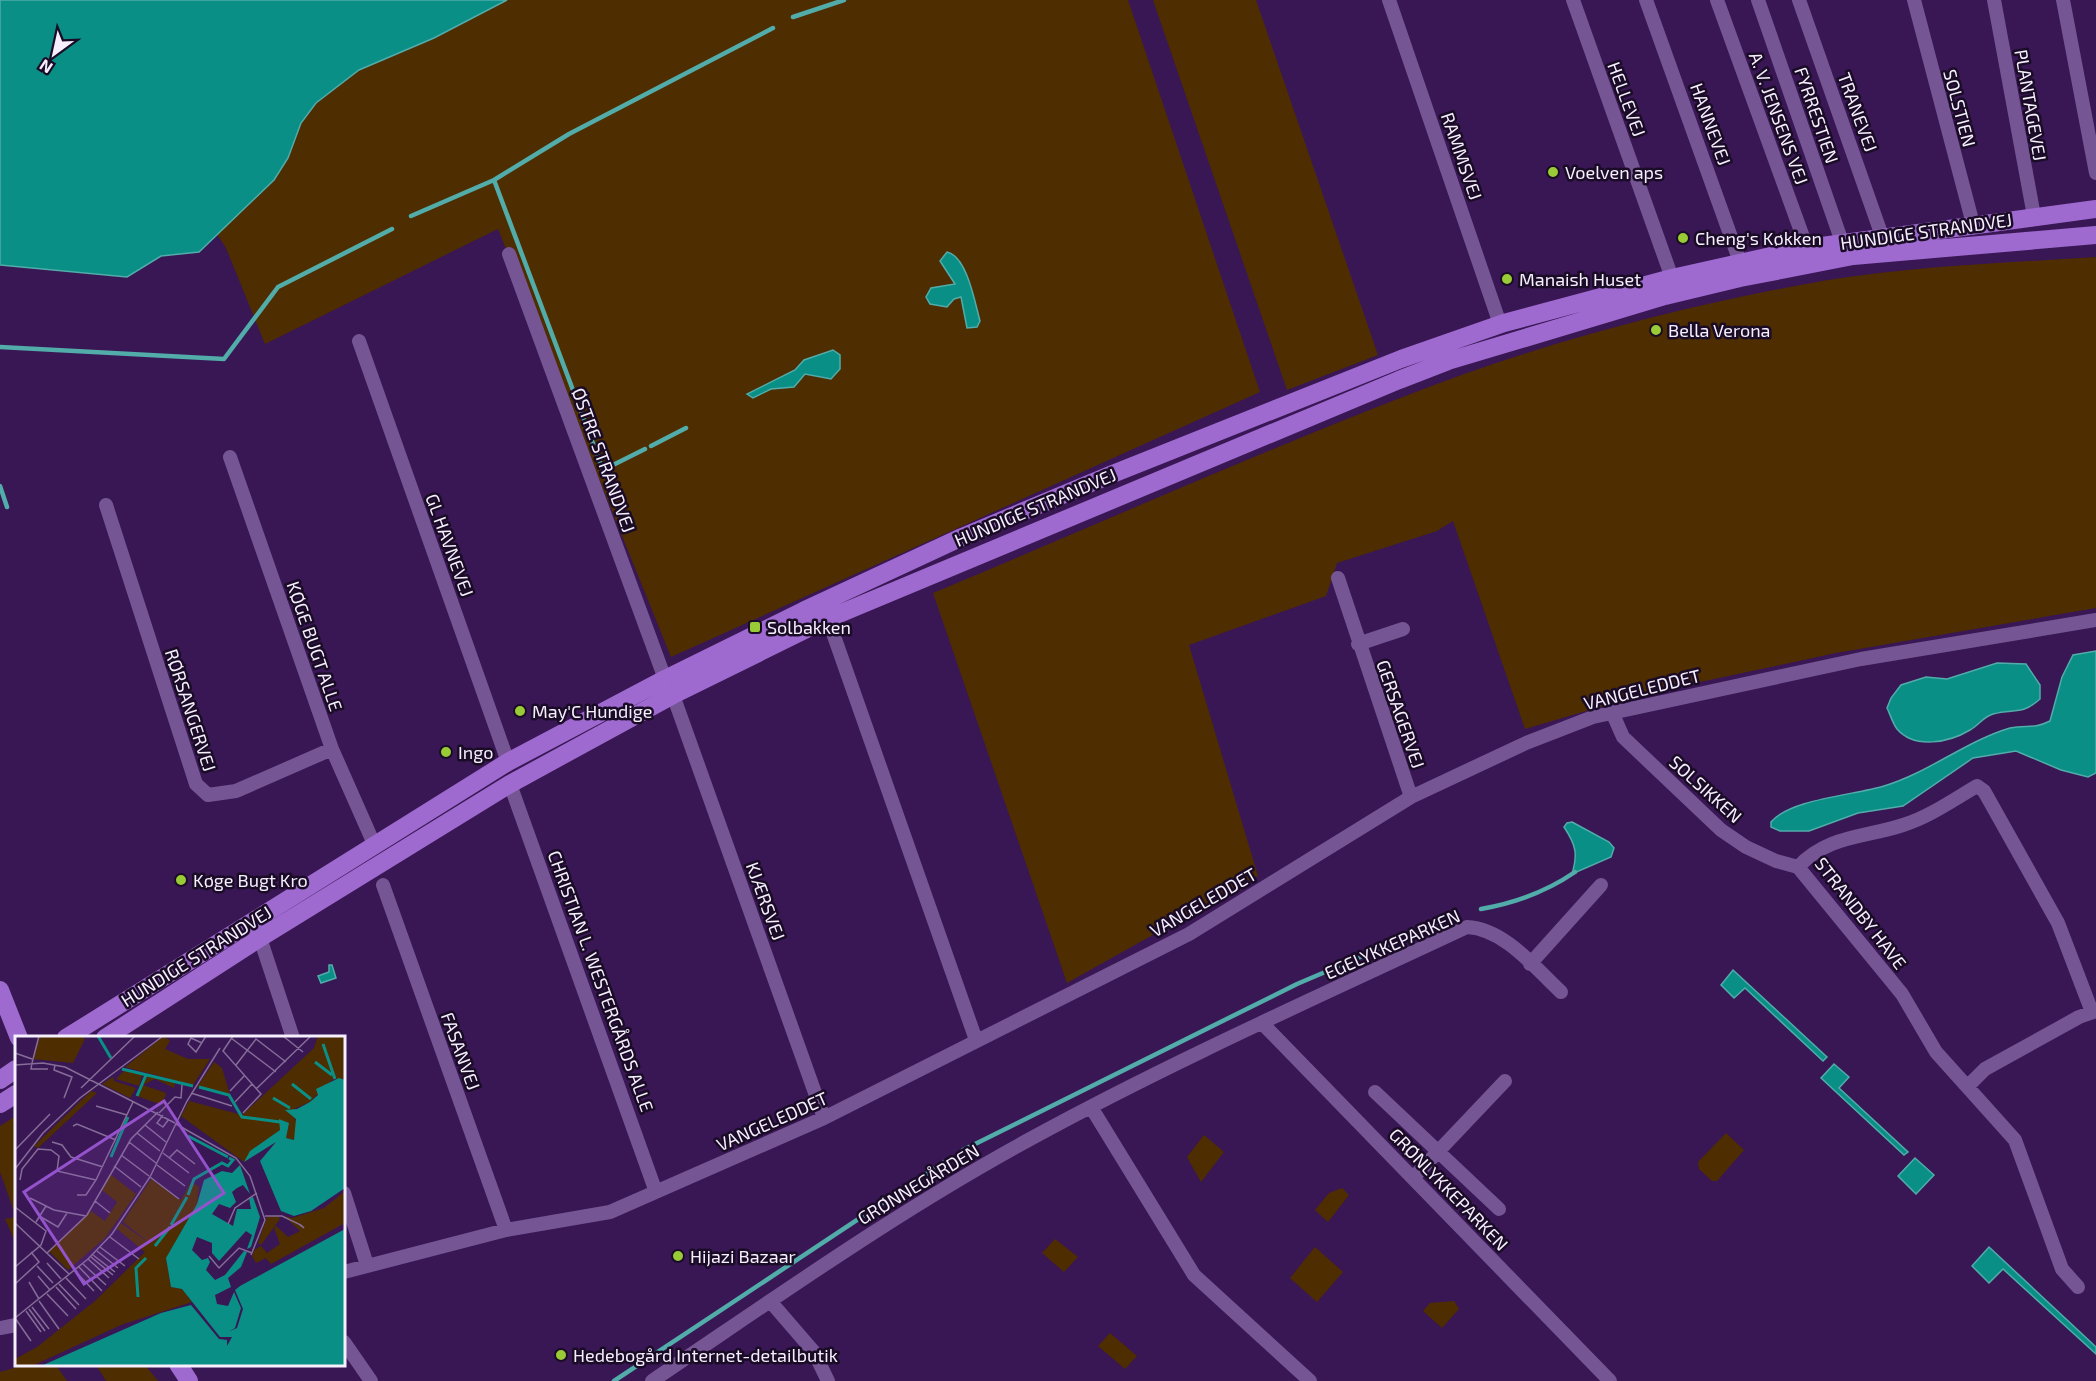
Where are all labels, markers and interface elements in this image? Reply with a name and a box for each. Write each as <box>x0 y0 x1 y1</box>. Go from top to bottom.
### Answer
north arrow <box>24 24 84 84</box>
street label: PLANTAGEVEJ <box>2010 48 2052 162</box>
street label: A. V. JENSENS VEJ <box>1745 49 1813 187</box>
text: N <box>36 56 56 78</box>
street label: HELLEVEJ <box>1603 59 1651 139</box>
street label: FYRRESTIEN <box>1790 64 1844 166</box>
street label: SOLSTIEN <box>1939 67 1981 149</box>
street label: TRANEVEJ <box>1834 69 1882 155</box>
street label: HANNEVEJ <box>1686 80 1736 168</box>
street label: RAMMSVEJ <box>1437 109 1487 203</box>
place label: Voelven aps <box>1565 161 1663 183</box>
marker: Voelven aps <box>1546 165 1560 179</box>
street label: HUNDIGE STRANDVEJ <box>1839 208 2013 254</box>
place label: Cheng's Køkken <box>1695 227 1822 249</box>
marker: Cheng's Køkken <box>1676 231 1690 245</box>
place label: Manaish Huset <box>1519 268 1641 290</box>
marker: Manaish Huset <box>1500 272 1514 286</box>
place label: Bella Verona <box>1668 319 1770 341</box>
marker: Bella Verona <box>1649 323 1663 337</box>
street label: ØSTRE STRANDVEJ <box>568 385 640 535</box>
street label: HUNDIGE STRANDVEJ <box>951 463 1119 551</box>
street label: GL HAVNEVEJ <box>421 491 479 599</box>
street label: KØGE BUGT ALLE <box>282 578 348 714</box>
place label: Solbakken <box>767 616 851 638</box>
marker: Solbakken <box>748 620 762 634</box>
street label: RØRSANGERVEJ <box>161 646 221 774</box>
street label: GERSAGERVEJ <box>1372 657 1430 771</box>
street label: VANGELEDDET <box>1581 664 1703 714</box>
place label: May'C Hundige <box>532 700 652 722</box>
marker: May'C Hundige <box>513 704 527 718</box>
place label: Ingo <box>458 741 493 763</box>
marker: Ingo <box>439 745 453 759</box>
street label: SOLSIKKEN <box>1665 751 1747 827</box>
street label: CHRISTIAN L. WESTERGÅRDS ALLE <box>543 847 659 1115</box>
street label: STRANDBY HAVE <box>1810 853 1912 973</box>
street label: KJÆRSVEJ <box>742 859 790 943</box>
street label: VANGELEDDET <box>1146 862 1261 941</box>
place label: Køge Bugt Kro <box>193 869 308 891</box>
marker: Køge Bugt Kro <box>174 873 188 887</box>
street label: HUNDIGE STRANDVEJ <box>117 901 275 1011</box>
street label: EGELYKKEPARKEN <box>1321 904 1463 984</box>
street label: FASANVEJ <box>437 1009 485 1093</box>
inset map <box>15 1036 345 1366</box>
street label: VANGELEDDET <box>713 1086 831 1155</box>
street label: GRØNLYKKEPARKEN <box>1385 1123 1513 1255</box>
street label: GRØNNEGÅRDEN <box>853 1139 983 1229</box>
place label: Hijazi Bazaar <box>690 1245 796 1267</box>
marker: Hijazi Bazaar <box>671 1249 685 1263</box>
place label: Hedebogård Internet-detailbutik <box>573 1344 838 1366</box>
marker: Hedebogård Internet-detailbutik <box>554 1348 568 1362</box>

